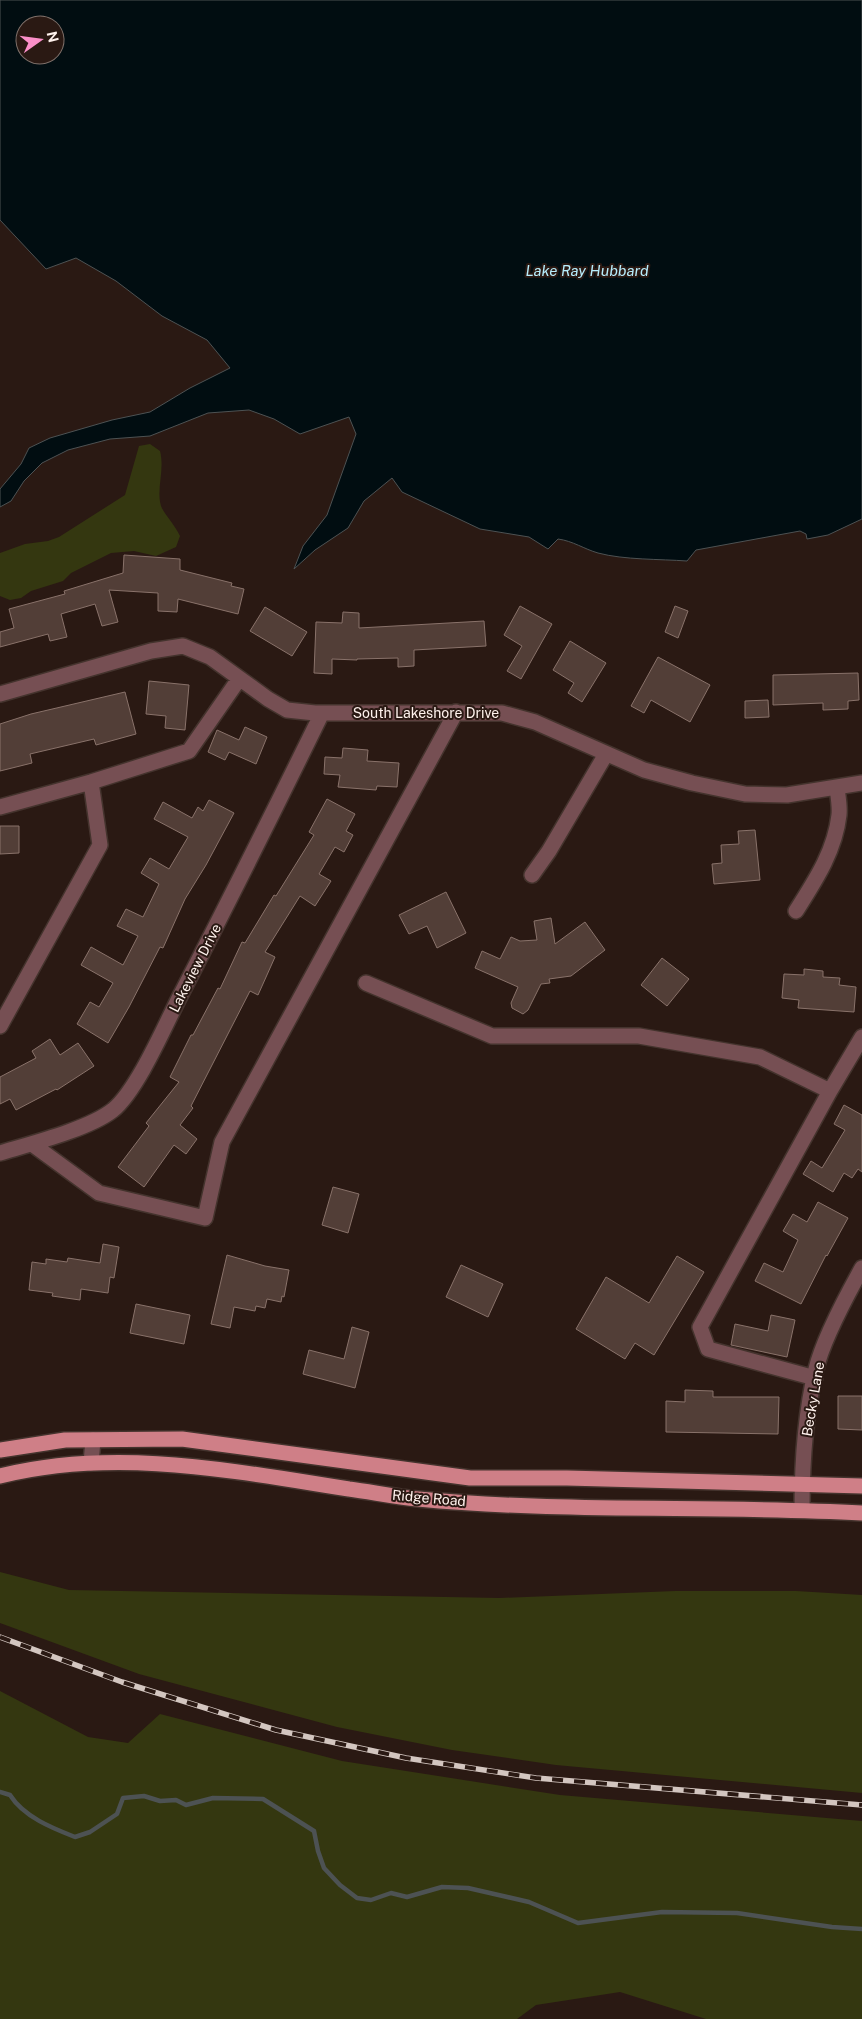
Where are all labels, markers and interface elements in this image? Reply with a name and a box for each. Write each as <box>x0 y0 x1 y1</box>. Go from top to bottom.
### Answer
north arrow <box>15 15 65 65</box>
text: N <box>44 30 62 44</box>
water label: Lake Ray Hubbard <box>525 262 649 279</box>
street label: South Lakeshore Drive <box>353 705 499 721</box>
street label: Lakeview Drive <box>166 921 224 1015</box>
street label: Becky Lane <box>799 1360 827 1438</box>
street label: Ridge Road <box>391 1487 467 1509</box>

